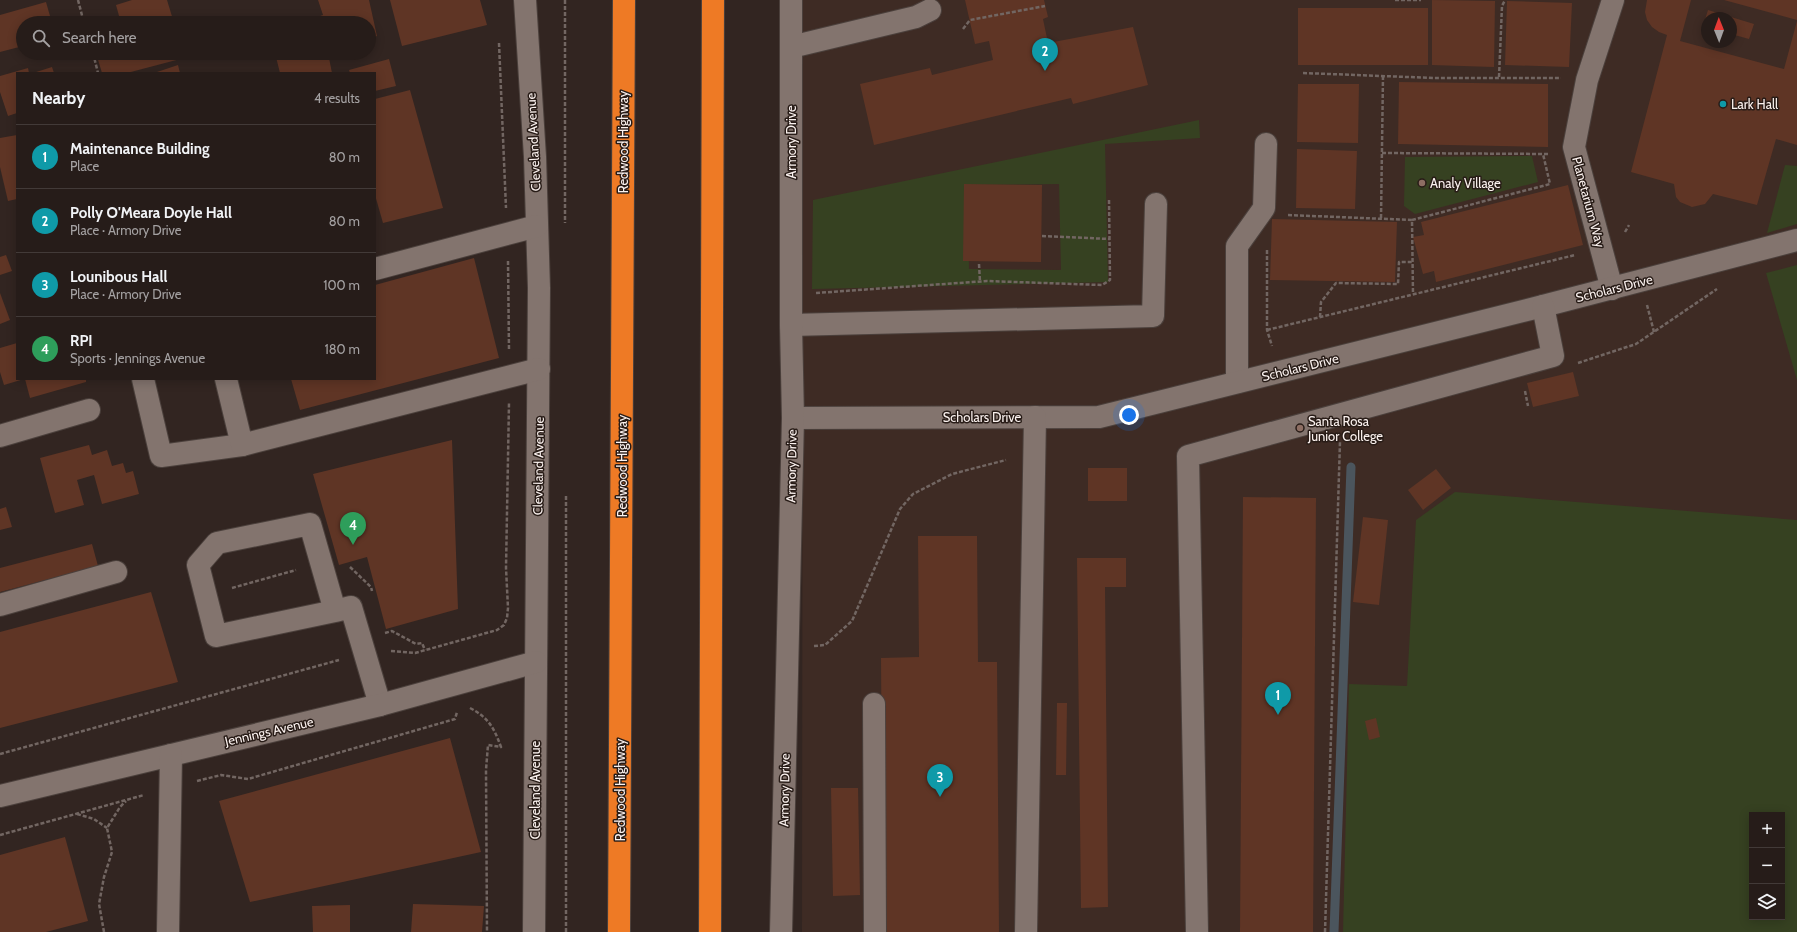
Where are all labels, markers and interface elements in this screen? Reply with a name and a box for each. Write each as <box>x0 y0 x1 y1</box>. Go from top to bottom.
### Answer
north arrow <box>1701 12 1737 48</box>
search box <box>16 16 376 60</box>
icon: search <box>30 27 52 49</box>
text: Search here <box>62 29 137 47</box>
pin: 2 <box>1032 38 1058 71</box>
text: Nearby <box>32 88 85 108</box>
text: 4 results <box>314 90 360 106</box>
street label: Redwood Highway <box>615 90 631 193</box>
street label: Cleveland Avenue <box>522 92 544 192</box>
place label: Lark Hall <box>1731 96 1778 112</box>
marker: Lark Hall <box>1718 99 1728 109</box>
street label: Armory Drive <box>783 105 799 179</box>
text: Maintenance Building <box>70 140 209 158</box>
text: 1 <box>43 149 47 165</box>
text: 80 m <box>329 149 360 165</box>
street label: Planetarium Way <box>1569 155 1609 250</box>
text: Place <box>70 158 99 174</box>
place label: Analy Village <box>1430 175 1501 191</box>
marker: Analy Village <box>1417 178 1427 188</box>
text: Polly O'Meara Doyle Hall <box>70 204 232 222</box>
text: 2 <box>42 213 48 229</box>
text: 80 m <box>329 213 360 229</box>
text: Place · Armory Drive <box>70 222 182 238</box>
text: Lounibous Hall <box>70 268 167 286</box>
street label: Scholars Drive <box>1574 271 1654 305</box>
text: 3 <box>41 277 49 293</box>
text: 100 m <box>323 277 360 293</box>
text: Place · Armory Drive <box>70 286 182 302</box>
text: RPI <box>70 332 93 350</box>
text: 4 <box>41 341 49 357</box>
text: 180 m <box>324 341 360 357</box>
text: Sports · Jennings Avenue <box>70 350 205 366</box>
street label: Scholars Drive <box>1260 350 1340 384</box>
your location <box>1119 405 1139 425</box>
street label: Scholars Drive <box>943 409 1022 425</box>
place label: Santa Rosa Junior College <box>1307 413 1383 444</box>
street label: Redwood Highway <box>614 414 630 517</box>
street label: Cleveland Avenue <box>529 416 547 515</box>
marker: Santa Rosa Junior College <box>1295 423 1305 433</box>
street label: Armory Drive <box>782 429 800 503</box>
pin: 4 <box>340 512 366 545</box>
pin: 1 <box>1265 682 1291 715</box>
street label: Jennings Avenue <box>222 713 315 749</box>
street label: Redwood Highway <box>612 738 628 841</box>
street label: Cleveland Avenue <box>527 740 543 839</box>
street label: Armory Drive <box>775 753 793 827</box>
pin: 3 <box>927 764 953 797</box>
map controls <box>1749 812 1785 920</box>
button: + <box>1749 812 1785 848</box>
button: − <box>1749 848 1785 884</box>
button: layers <box>1749 884 1785 920</box>

